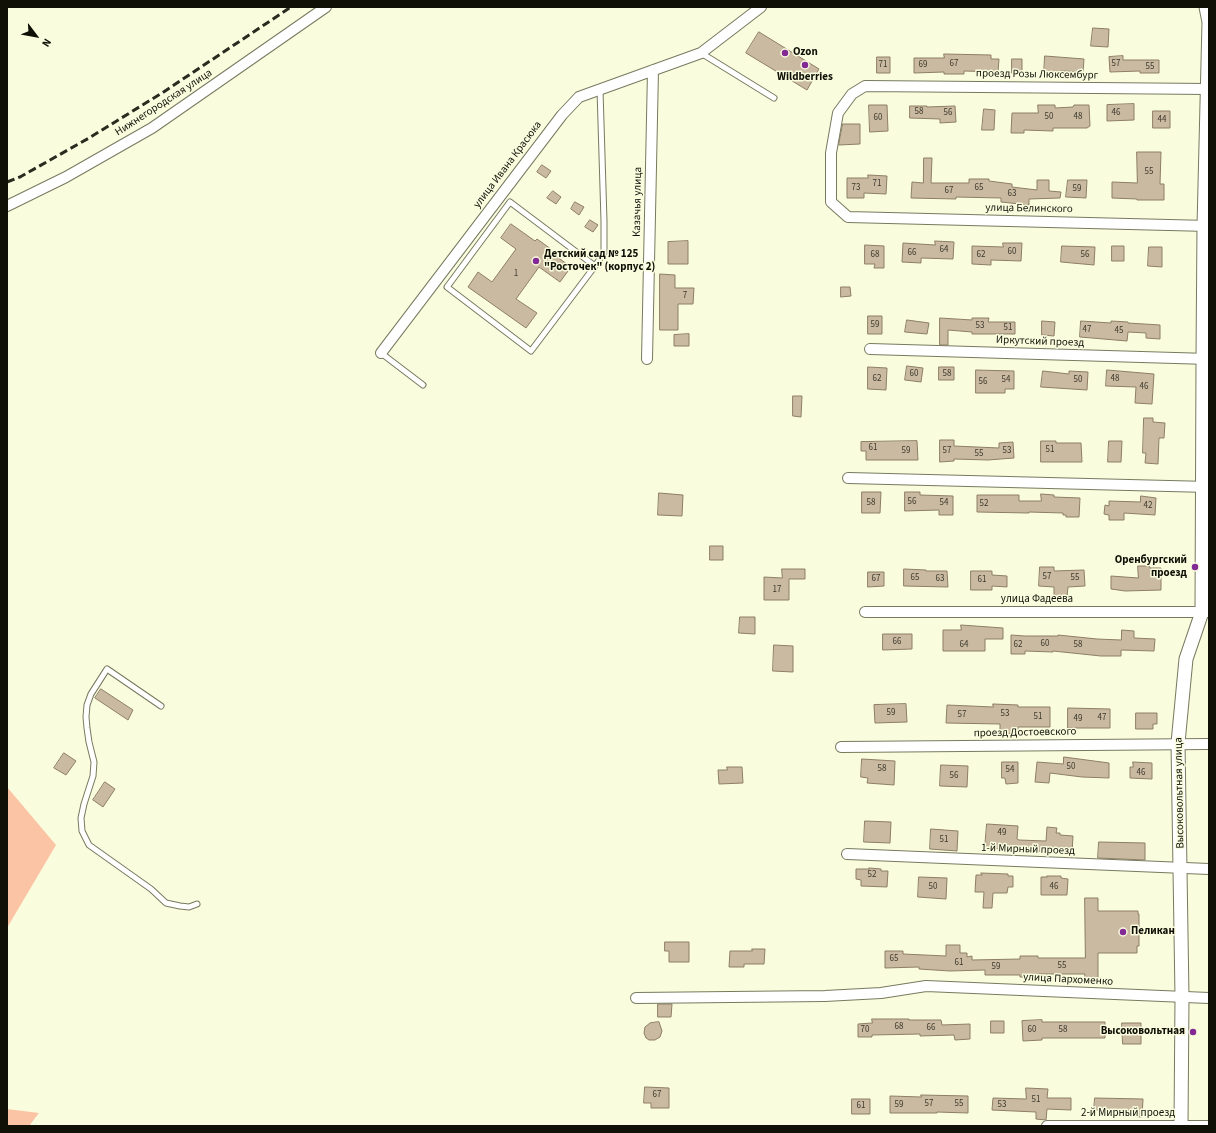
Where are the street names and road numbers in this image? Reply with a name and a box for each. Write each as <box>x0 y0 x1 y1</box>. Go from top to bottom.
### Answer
street label: Нижнегородская улица <box>113 67 215 139</box>
street label: проезд Розы Люксембург <box>976 67 1098 83</box>
street label: улица Ивана Красюка <box>471 119 545 211</box>
street label: Казачья улица <box>631 167 645 237</box>
street label: улица Белинского <box>985 202 1073 216</box>
street label: Иркутский проезд <box>996 334 1084 350</box>
street label: улица Фадеева <box>1001 593 1073 607</box>
street label: проезд Достоевского <box>973 726 1077 740</box>
street label: Высоковольтная улица <box>1172 737 1188 849</box>
street label: 1-й Мирный проезд <box>981 842 1075 858</box>
street label: улица Пархоменко <box>1023 971 1113 989</box>
street label: 2-й Мирный проезд <box>1081 1107 1175 1121</box>

